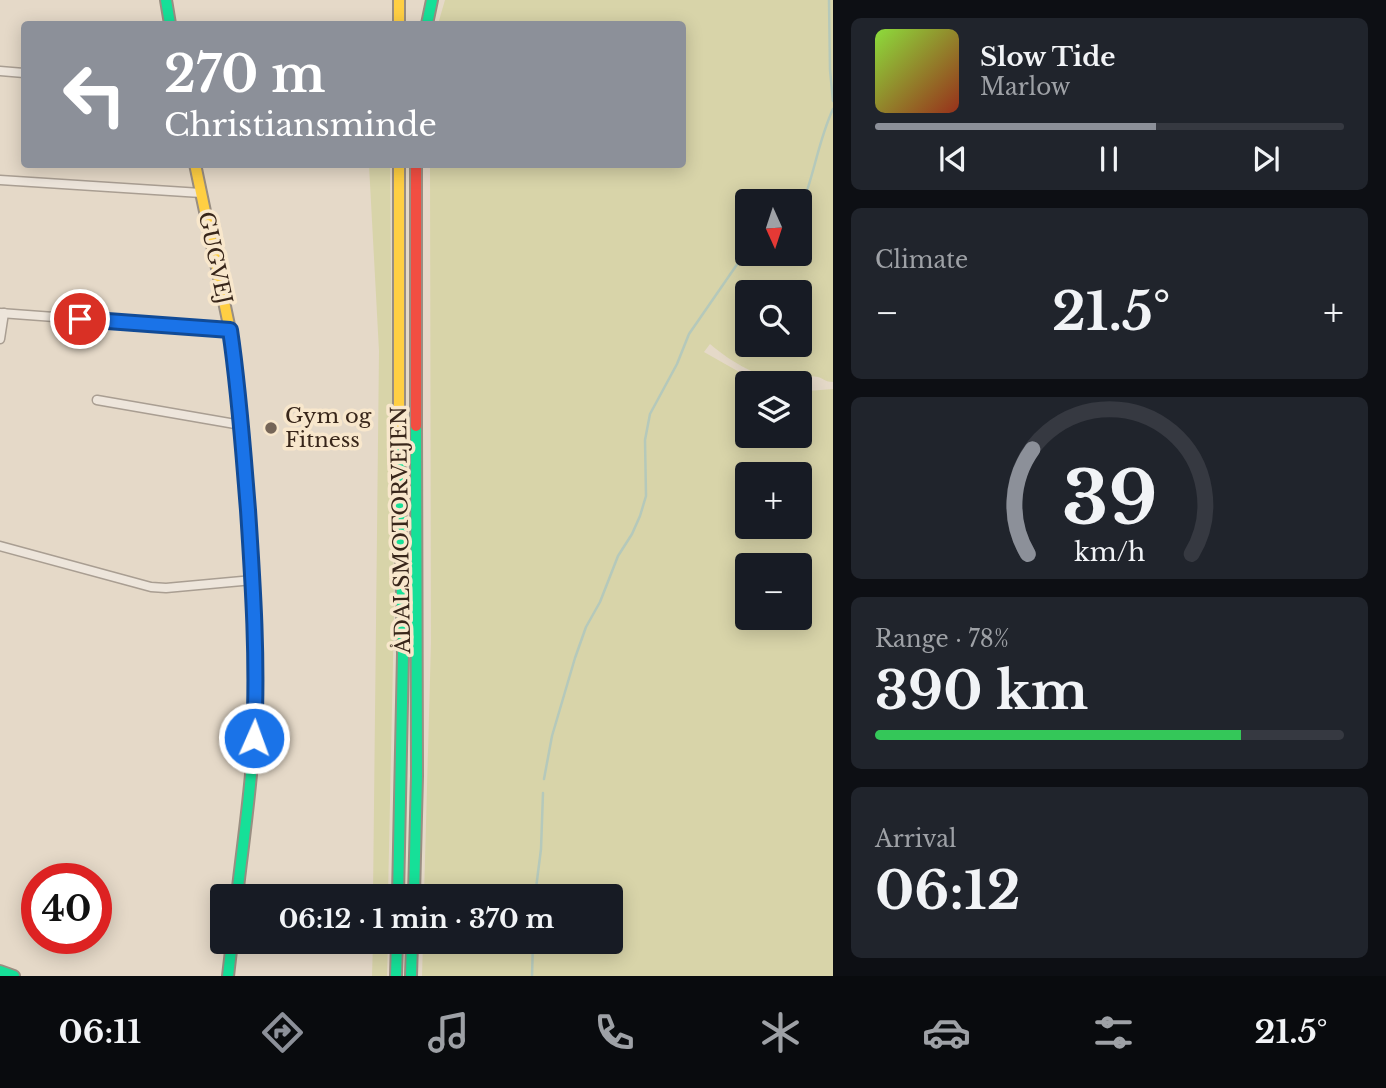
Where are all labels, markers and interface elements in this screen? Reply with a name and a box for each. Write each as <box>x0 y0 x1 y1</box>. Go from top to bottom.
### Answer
text: Slow Tide <box>980 41 1116 73</box>
text: 270 m <box>164 44 325 105</box>
icon: left <box>49 49 140 140</box>
text: Marlow <box>980 73 1070 101</box>
text: Christiansminde <box>164 105 437 145</box>
icon: previous <box>934 140 972 178</box>
icon: pause <box>1090 140 1128 178</box>
icon: next <box>1247 140 1285 178</box>
north arrow <box>735 189 812 266</box>
map controls <box>735 189 812 630</box>
street label: GUGVEJ <box>193 209 237 307</box>
text: Climate <box>875 246 968 274</box>
button: search <box>735 280 812 357</box>
text: 21.5° <box>1052 280 1170 344</box>
pin <box>50 289 110 349</box>
text: − <box>875 289 899 336</box>
text: + <box>1323 289 1344 336</box>
icon: arrive <box>61 300 99 338</box>
button: layers <box>735 371 812 448</box>
place label: Gym og Fitness <box>285 403 372 453</box>
street label: ÅDALSMOTORVEJEN <box>386 406 416 655</box>
marker: Gym og Fitness <box>263 420 279 436</box>
text: 39 <box>1062 453 1157 544</box>
button: + <box>735 462 812 539</box>
text: km/h <box>1074 537 1145 568</box>
button: − <box>735 553 812 630</box>
text: Range · 78% <box>875 625 1009 653</box>
text: 390 km <box>875 659 1088 723</box>
position arrow <box>217 701 291 775</box>
text: Arrival <box>875 825 956 853</box>
text: 06:12 <box>875 859 1021 923</box>
speed limit sign: 40 <box>21 863 112 954</box>
text: 06:12 · 1 min · 370 m <box>279 903 554 935</box>
icon: directions <box>258 1008 307 1057</box>
icon: music <box>424 1008 473 1057</box>
icon: phone <box>590 1008 639 1057</box>
icon: climate <box>756 1008 805 1057</box>
icon: car <box>922 1008 971 1057</box>
icon: filters <box>1089 1008 1138 1057</box>
text: 06:11 <box>59 1012 141 1052</box>
text: 21.5° <box>1255 1012 1327 1052</box>

